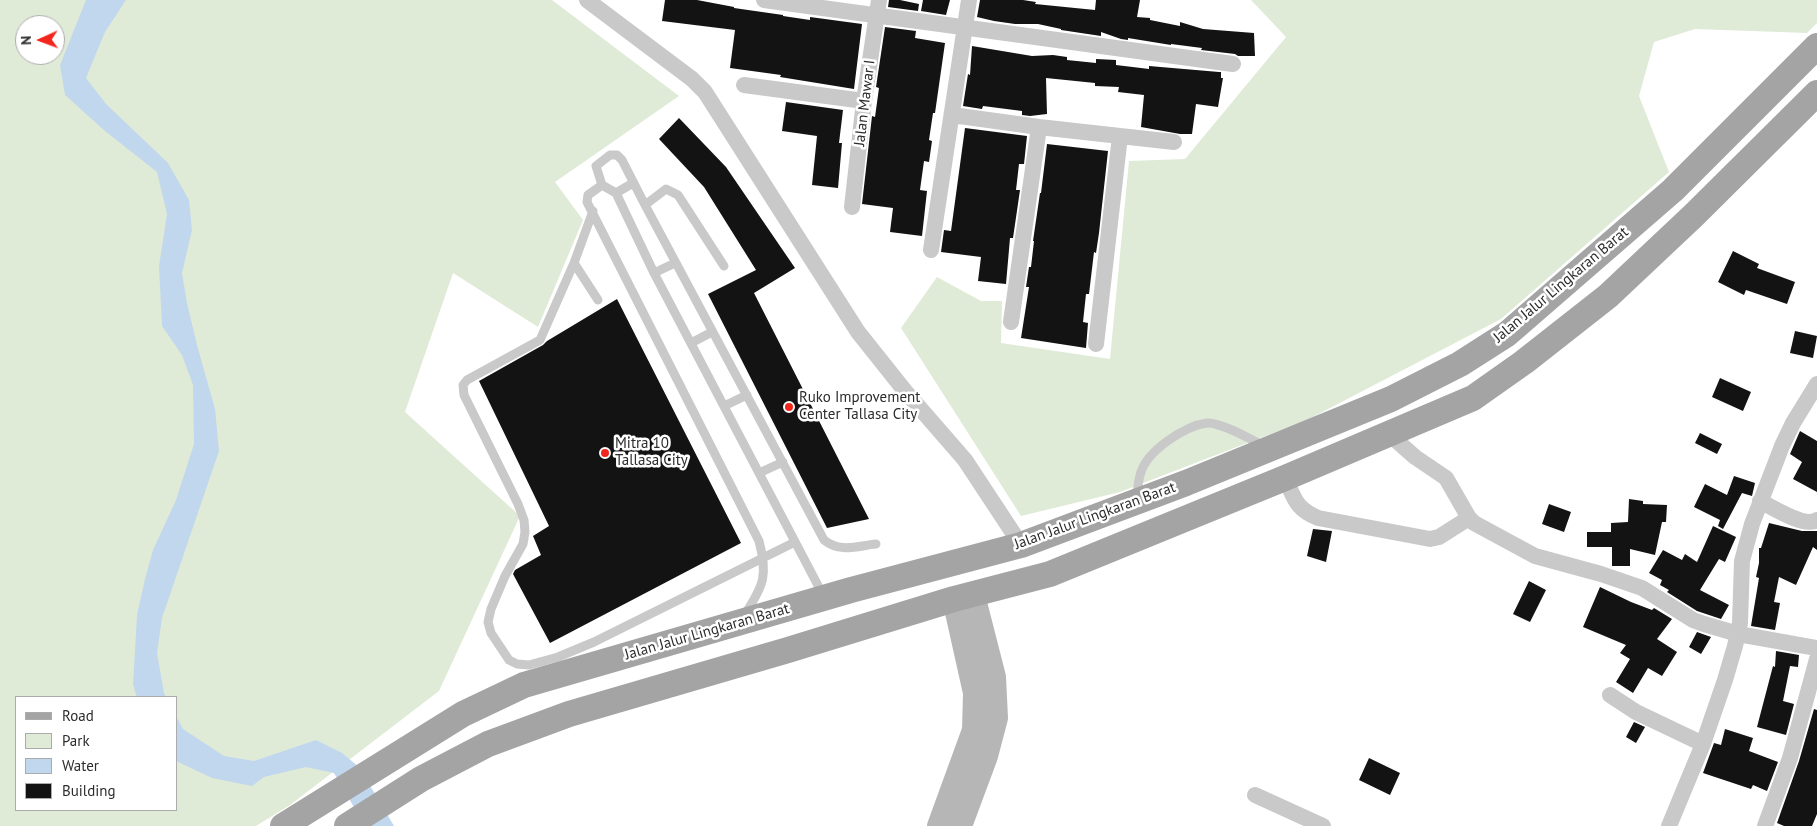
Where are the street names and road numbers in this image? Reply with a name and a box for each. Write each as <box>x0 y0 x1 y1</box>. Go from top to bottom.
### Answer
street label: Jalan Mawar I <box>851 59 879 147</box>
street label: Jalan Jalur Lingkaran Barat <box>1490 223 1632 347</box>
street label: Jalan Jalur Lingkaran Barat <box>1012 478 1178 554</box>
street label: Jalan Jalur Lingkaran Barat <box>623 600 791 664</box>

